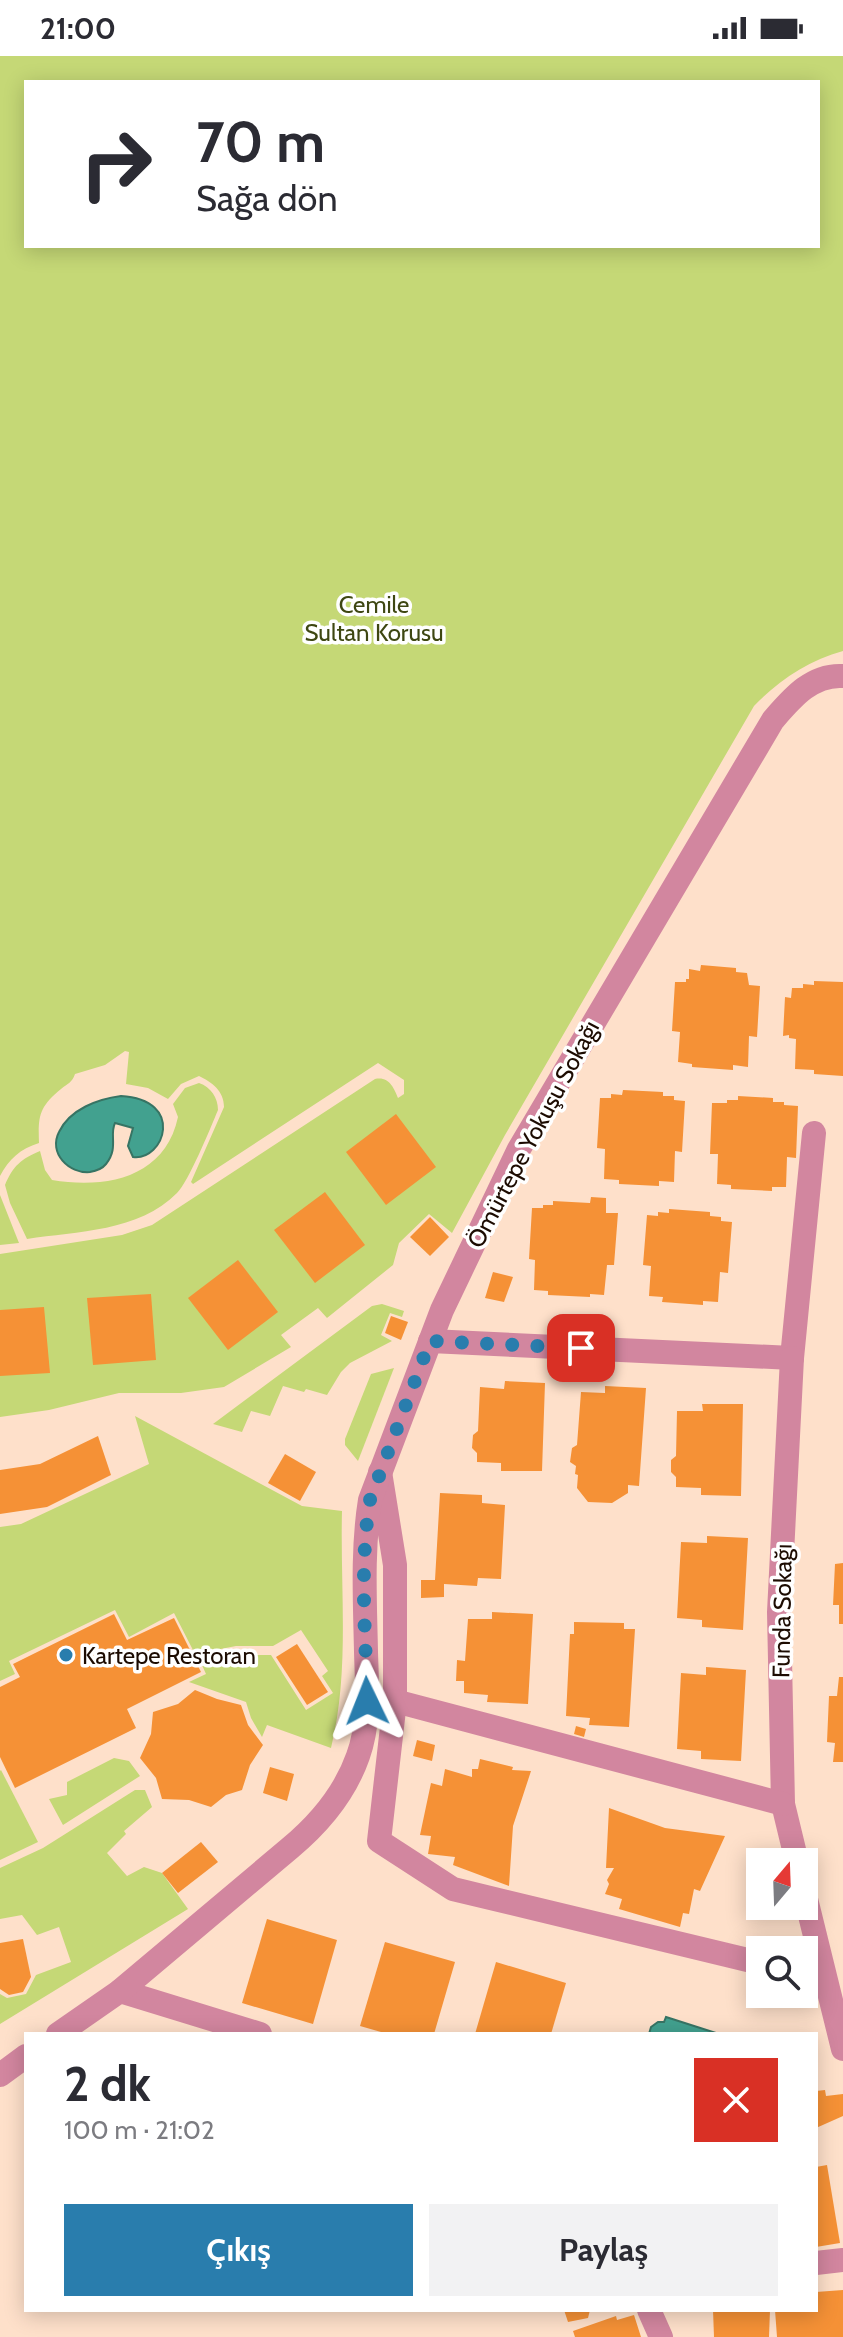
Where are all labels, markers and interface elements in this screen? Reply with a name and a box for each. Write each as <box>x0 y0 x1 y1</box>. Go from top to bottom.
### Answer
text: 21:00 <box>40 10 116 47</box>
text: 70 m <box>196 108 325 176</box>
icon: right <box>64 112 168 216</box>
text: Sağa dön <box>196 176 338 220</box>
park label: Cemile Sultan Korusu <box>304 590 444 647</box>
street label: Ömürtepe Yokuşu Sokağı <box>461 1015 605 1253</box>
pin <box>547 1314 615 1382</box>
icon: arrive <box>559 1326 603 1370</box>
street label: Funda Sokağı <box>766 1544 798 1678</box>
place label: Kartepe Restoran <box>82 1641 256 1670</box>
marker: Kartepe Restoran <box>57 1646 75 1664</box>
position arrow <box>325 1659 409 1743</box>
north arrow <box>746 1848 818 1920</box>
map controls <box>746 1848 818 2008</box>
button: search <box>746 1936 818 2008</box>
text: 2 dk <box>64 2055 151 2113</box>
button: close <box>694 2058 778 2142</box>
text: 100 m · 21:02 <box>64 2114 215 2146</box>
button: Çıkış <box>64 2204 413 2296</box>
button: Paylaş <box>429 2204 778 2296</box>

